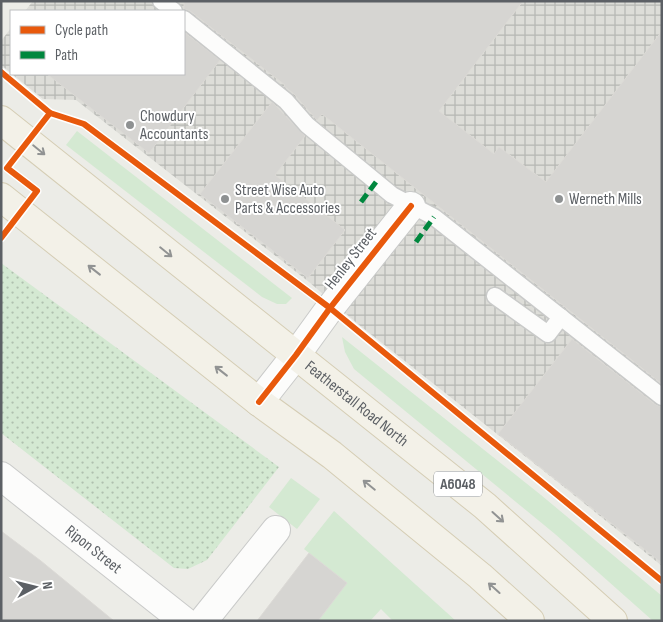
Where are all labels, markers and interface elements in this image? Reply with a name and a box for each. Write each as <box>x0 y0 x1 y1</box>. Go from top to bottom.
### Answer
legend <box>10 10 185 75</box>
text: Cycle path <box>55 21 108 40</box>
text: Path <box>55 46 78 65</box>
place label: Chowdury Accountants <box>139 107 209 144</box>
marker: Chowdury Accountants <box>124 119 136 131</box>
one-way arrow <box>33 145 46 156</box>
place label: Street Wise Auto Parts & Accessories <box>235 181 340 218</box>
place label: Werneth Mills <box>569 190 642 209</box>
marker: Street Wise Auto Parts & Accessories <box>219 193 231 205</box>
marker: Werneth Mills <box>553 193 565 205</box>
street label: Henley Street <box>321 224 381 294</box>
one-way arrow <box>160 246 173 257</box>
one-way arrow <box>88 265 101 276</box>
street label: Featherstall Road North <box>301 357 412 451</box>
one-way arrow <box>215 366 228 377</box>
road number: A6048 <box>434 472 482 496</box>
one-way arrow <box>363 479 376 490</box>
one-way arrow <box>491 511 504 523</box>
street label: Ripon Street <box>61 521 126 578</box>
north arrow <box>10 562 60 612</box>
text: N <box>39 581 56 590</box>
one-way arrow <box>488 582 501 594</box>

